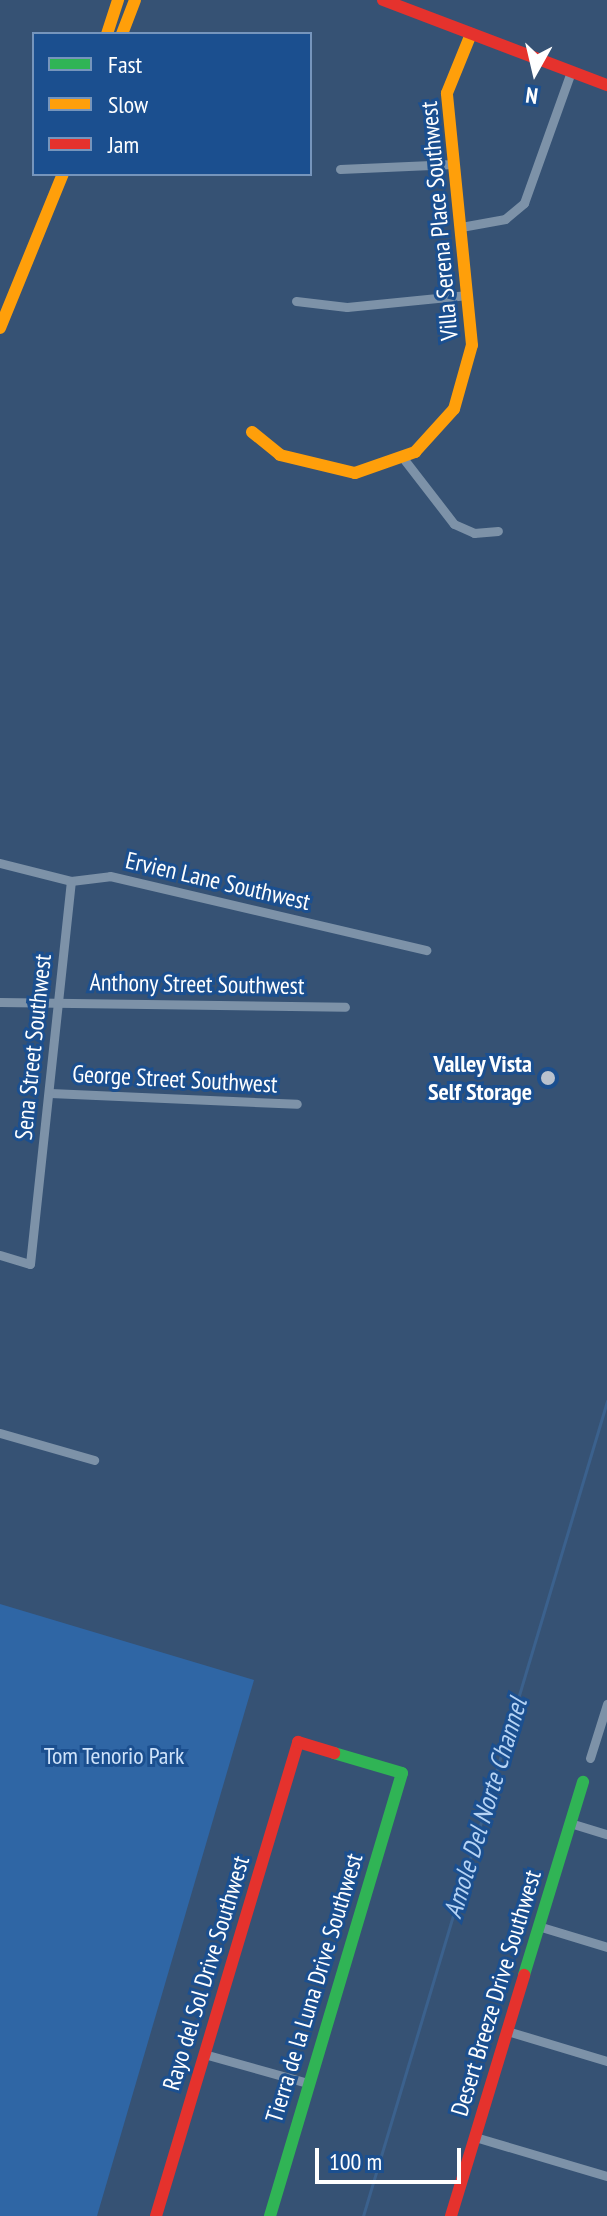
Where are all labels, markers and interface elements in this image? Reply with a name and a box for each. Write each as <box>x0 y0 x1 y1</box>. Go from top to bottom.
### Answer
legend <box>32 32 312 176</box>
north arrow <box>495 32 575 112</box>
text: Fast <box>108 49 142 80</box>
text: N <box>524 81 540 110</box>
text: Slow <box>108 89 148 120</box>
street label: Villa Serena Place Southwest <box>414 100 464 342</box>
text: Jam <box>108 129 139 160</box>
street label: Ervien Lane Southwest <box>123 846 313 916</box>
street label: Sena Street Southwest <box>9 953 57 1141</box>
street label: Anthony Street Southwest <box>89 968 305 1000</box>
place label: Valley Vista Self Storage <box>428 1050 532 1106</box>
street label: George Street Southwest <box>72 1059 278 1099</box>
marker: Valley Vista Self Storage <box>539 1069 557 1087</box>
water label: Amole Del Norte Channel <box>437 1694 533 1922</box>
park label: Tom Tenorio Park <box>43 1742 185 1770</box>
street label: Tierra de la Luna Drive Southwest <box>259 1850 369 2126</box>
street label: Rayo del Sol Drive Southwest <box>157 1852 255 2094</box>
street label: Desert Breeze Drive Southwest <box>445 1867 547 2119</box>
scale bar <box>319 2132 465 2182</box>
text: 100 m <box>329 2146 382 2177</box>

